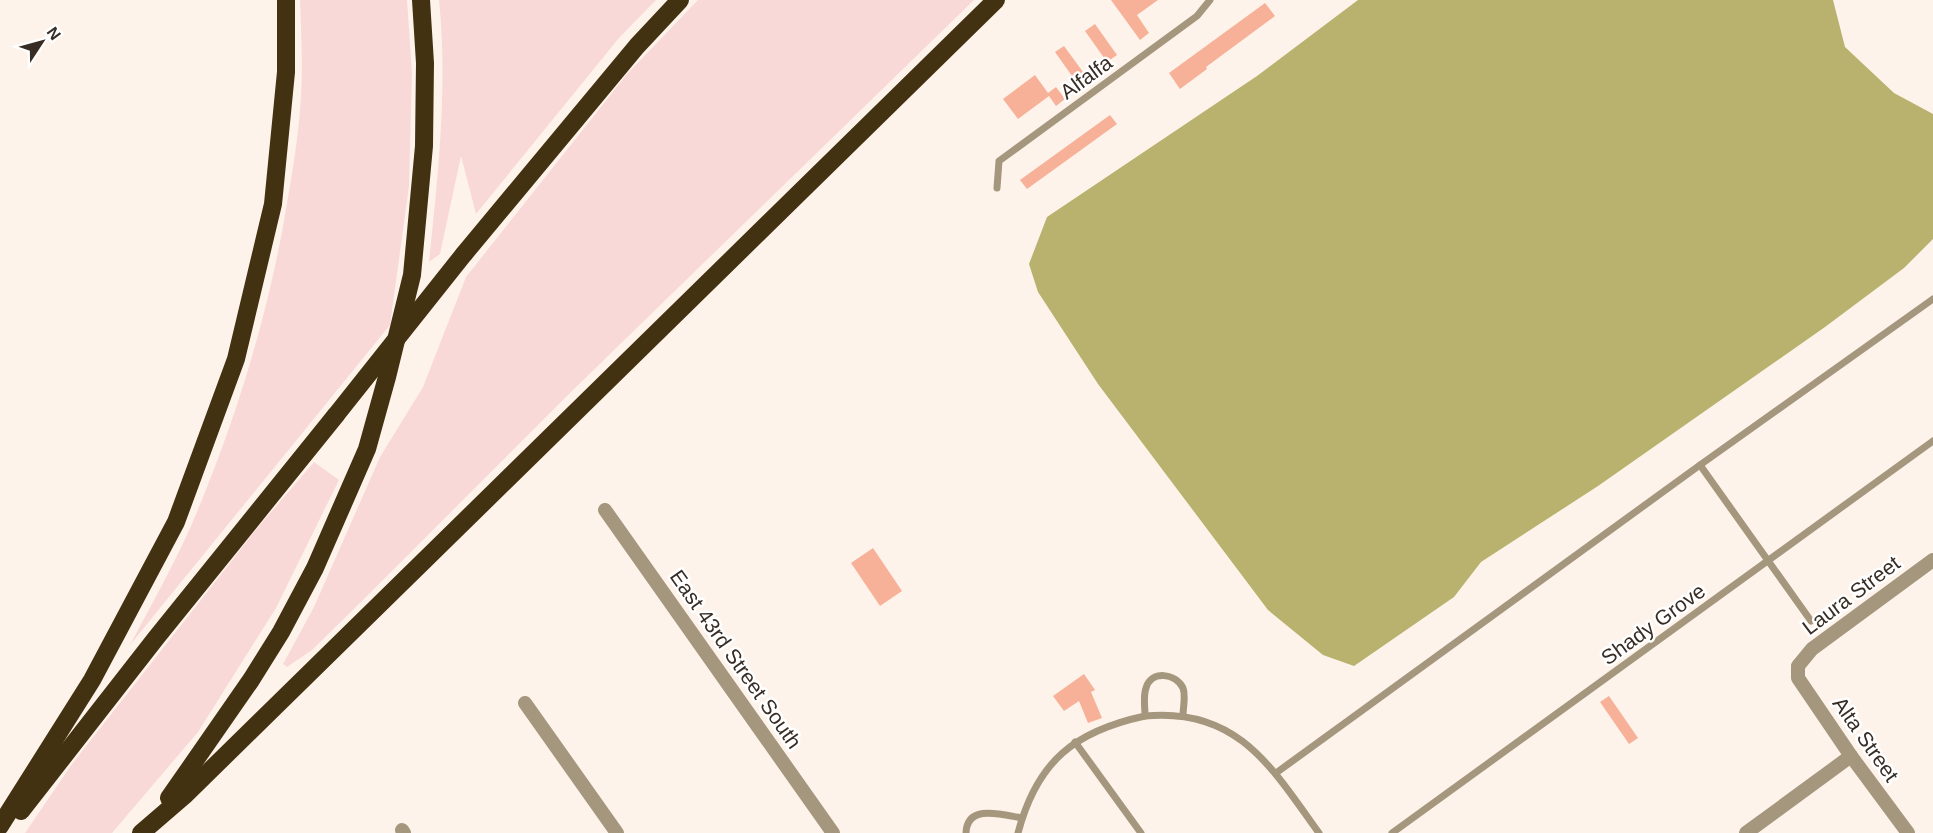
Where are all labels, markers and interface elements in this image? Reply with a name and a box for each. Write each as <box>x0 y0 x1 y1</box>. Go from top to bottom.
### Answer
north arrow <box>12 12 72 72</box>
text: N <box>43 24 64 43</box>
street label: Alfalfa <box>1056 50 1117 103</box>
street label: Laura Street <box>1798 551 1904 639</box>
street label: East 43rd Street South <box>666 565 806 753</box>
street label: Shady Grove <box>1597 579 1709 669</box>
street label: Alta Street <box>1828 692 1904 786</box>

